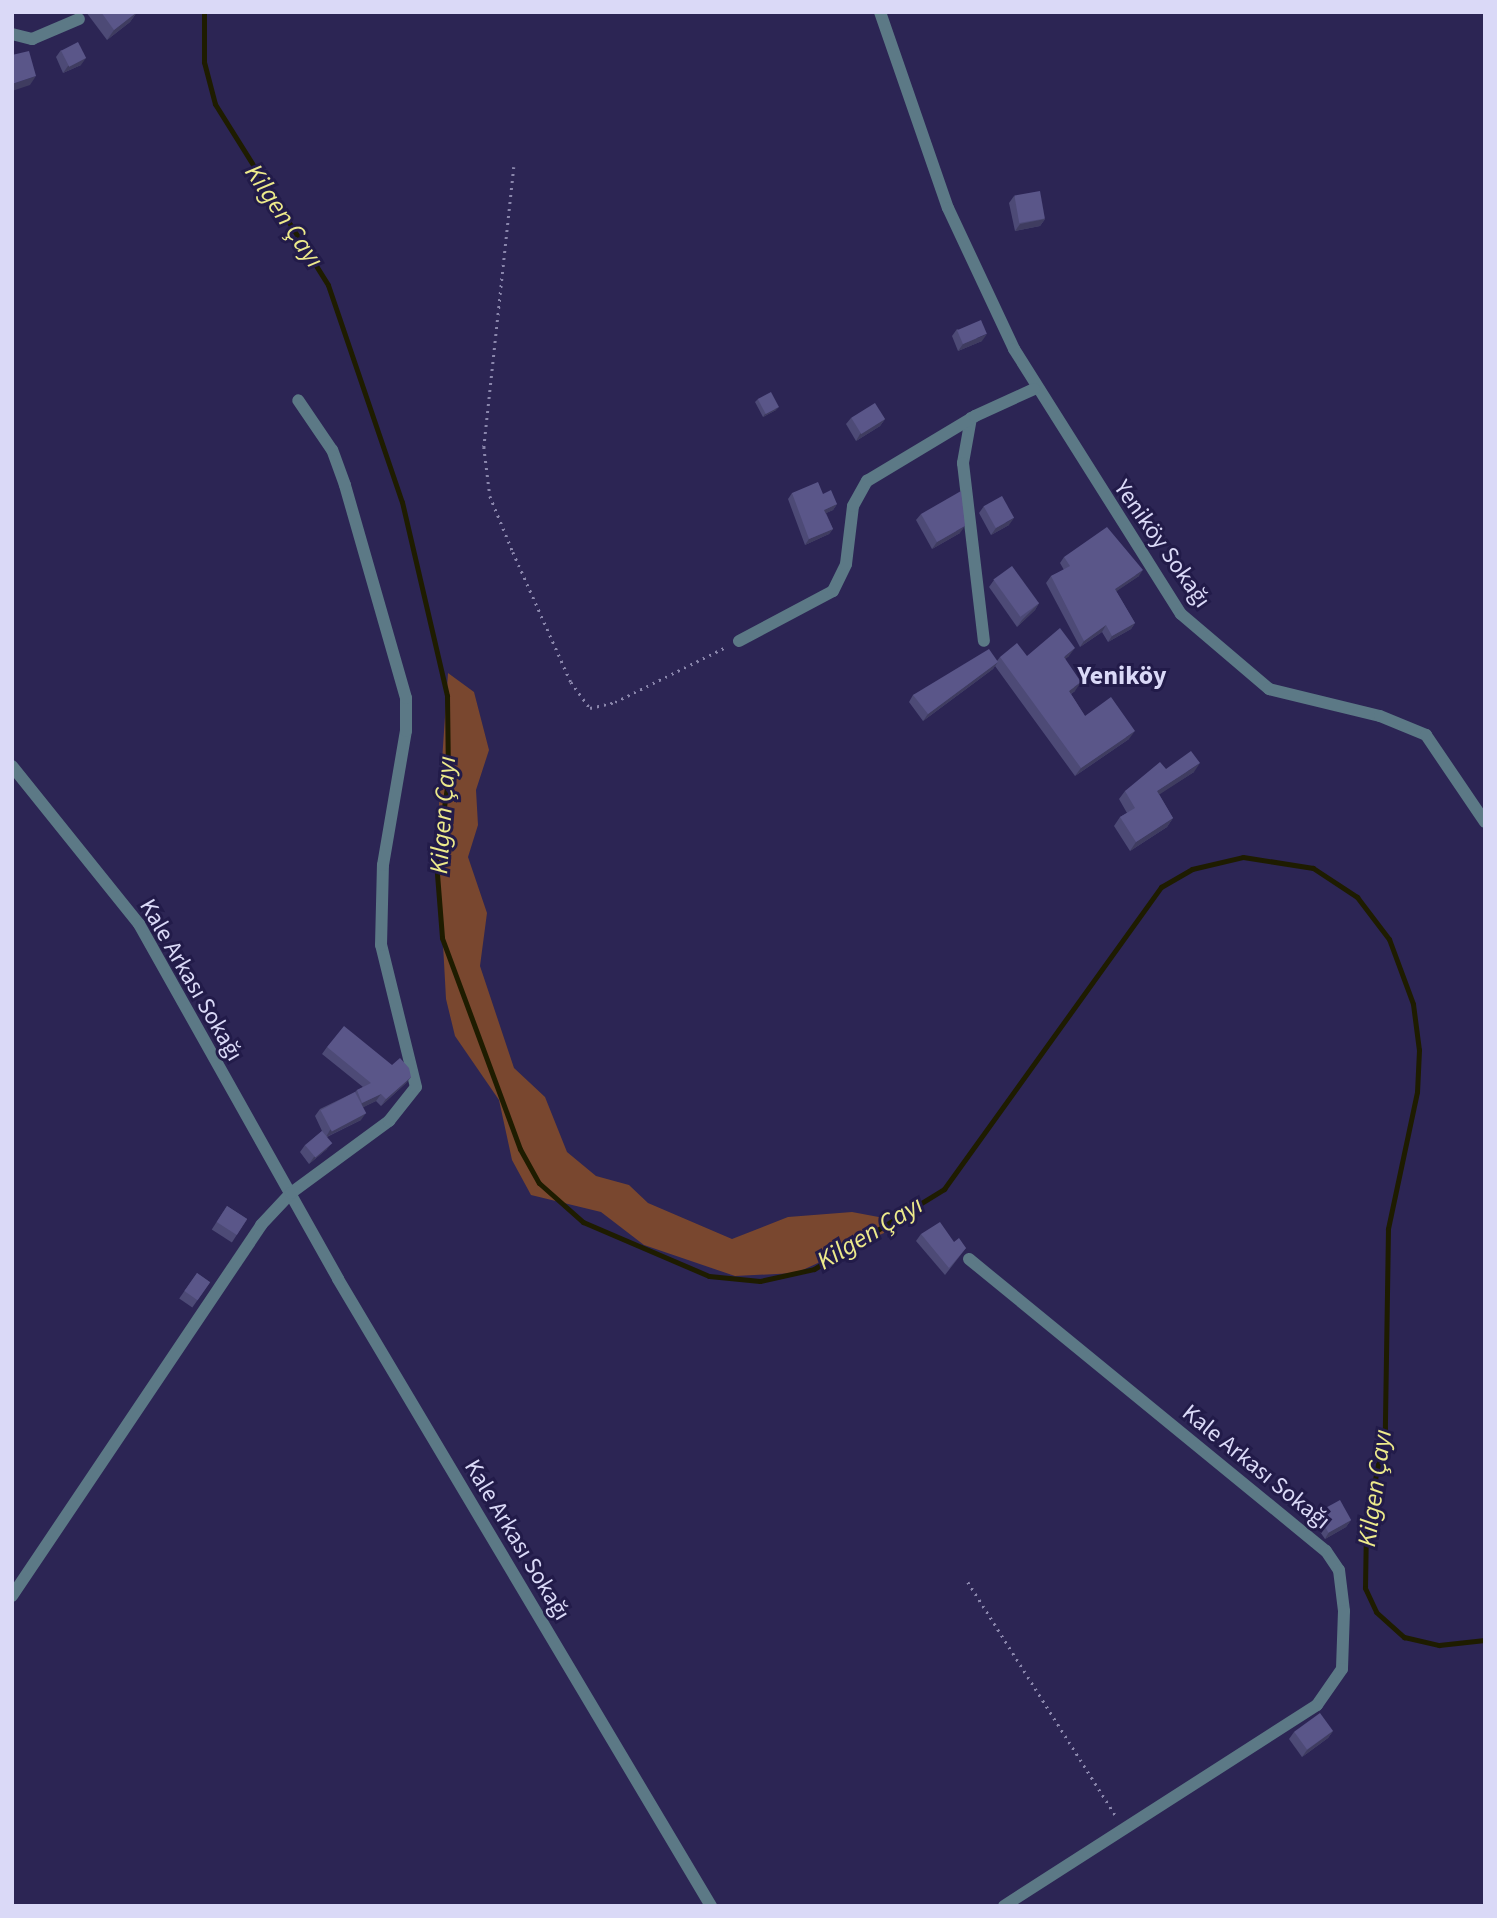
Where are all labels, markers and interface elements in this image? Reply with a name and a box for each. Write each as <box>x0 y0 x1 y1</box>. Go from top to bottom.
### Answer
water label: Kilgen Çayı <box>238 158 330 274</box>
street label: Yeniköy Sokağı <box>1107 475 1217 613</box>
district label: Yeniköy <box>1077 660 1167 692</box>
water label: Kilgen Çayı <box>423 755 463 875</box>
street label: Kale Arkası Sokağı <box>133 894 249 1066</box>
water label: Kilgen Çayı <box>811 1189 929 1277</box>
street label: Kale Arkası Sokağı <box>1176 1398 1336 1536</box>
water label: Kilgen Çayı <box>1351 1427 1399 1549</box>
street label: Kale Arkası Sokağı <box>458 1454 576 1626</box>

